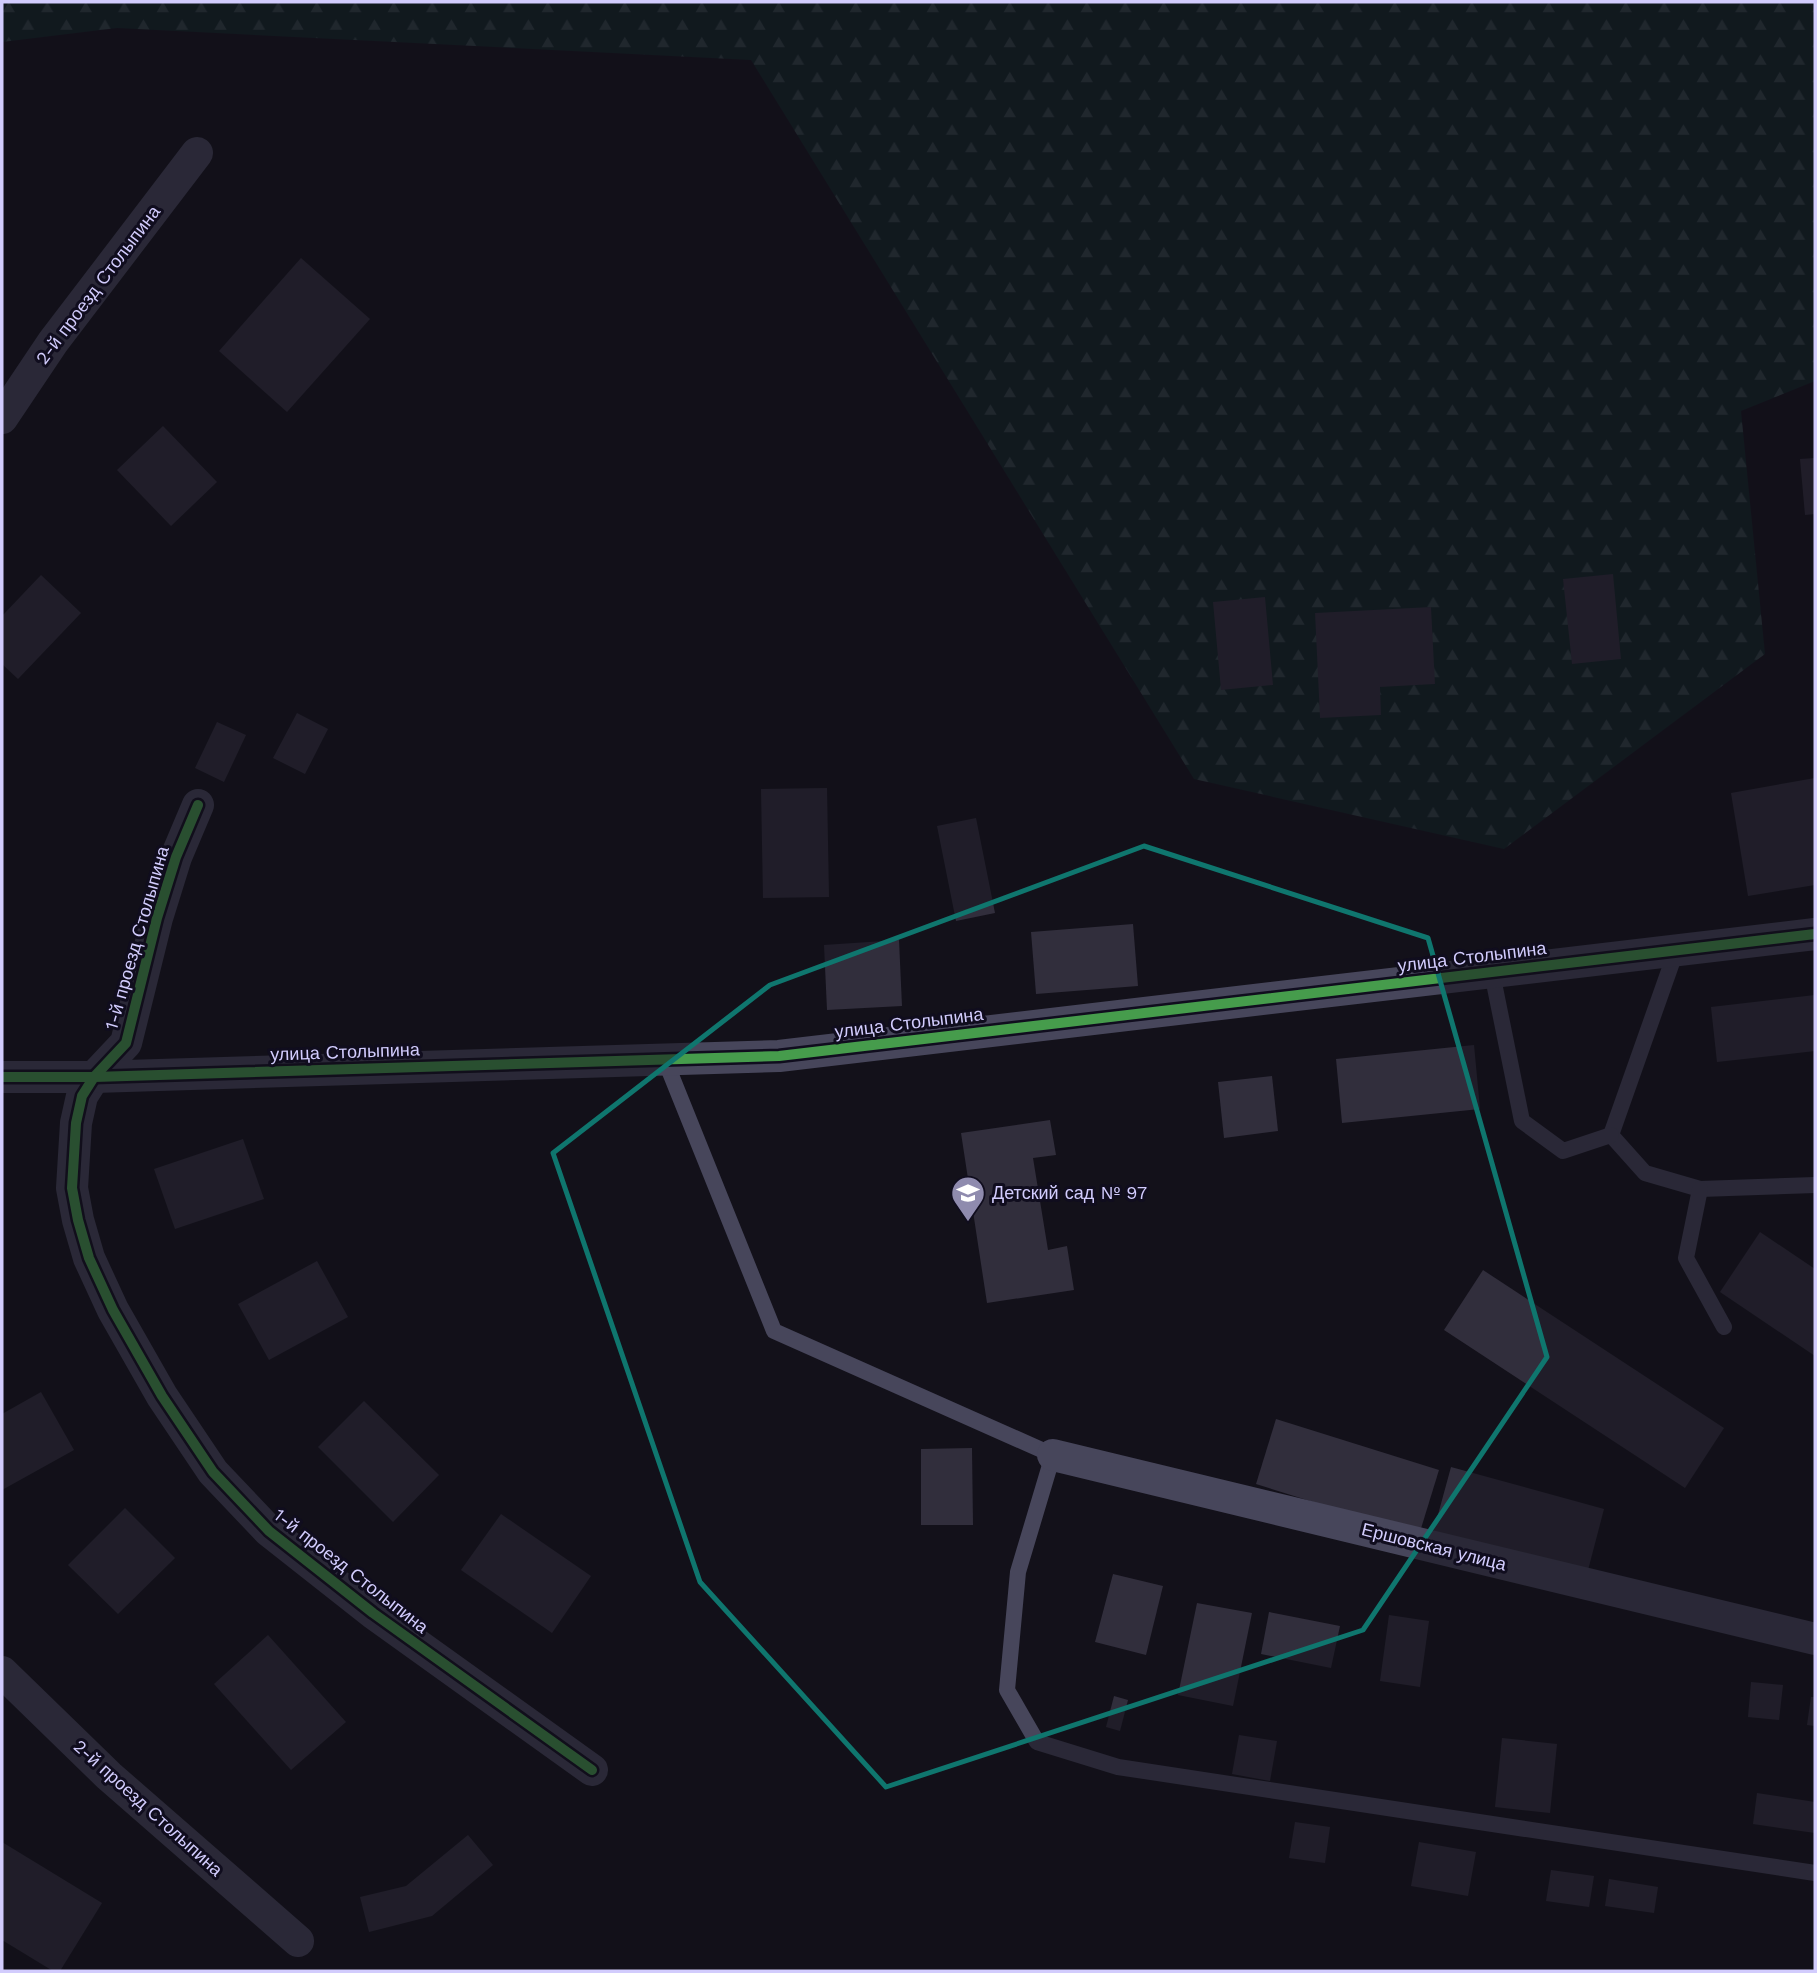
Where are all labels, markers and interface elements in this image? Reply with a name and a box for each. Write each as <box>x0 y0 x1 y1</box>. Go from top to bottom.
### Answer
street label: 2-й проезд Столыпина <box>31 200 165 368</box>
street label: 1-й проезд Столыпина <box>100 843 173 1032</box>
street label: улица Столыпина <box>1396 937 1548 976</box>
street label: улица Столыпина <box>833 1003 985 1042</box>
street label: улица Столыпина <box>270 1038 421 1065</box>
school or university icon: Детский сад № 97 <box>949 1174 987 1223</box>
place label: Детский сад № 97 <box>992 1182 1147 1203</box>
street label: 1-й проезд Столыпина <box>270 1504 433 1638</box>
street label: Ершовская улица <box>1360 1518 1510 1575</box>
street label: 2-й проезд Столыпина <box>70 1735 228 1881</box>

